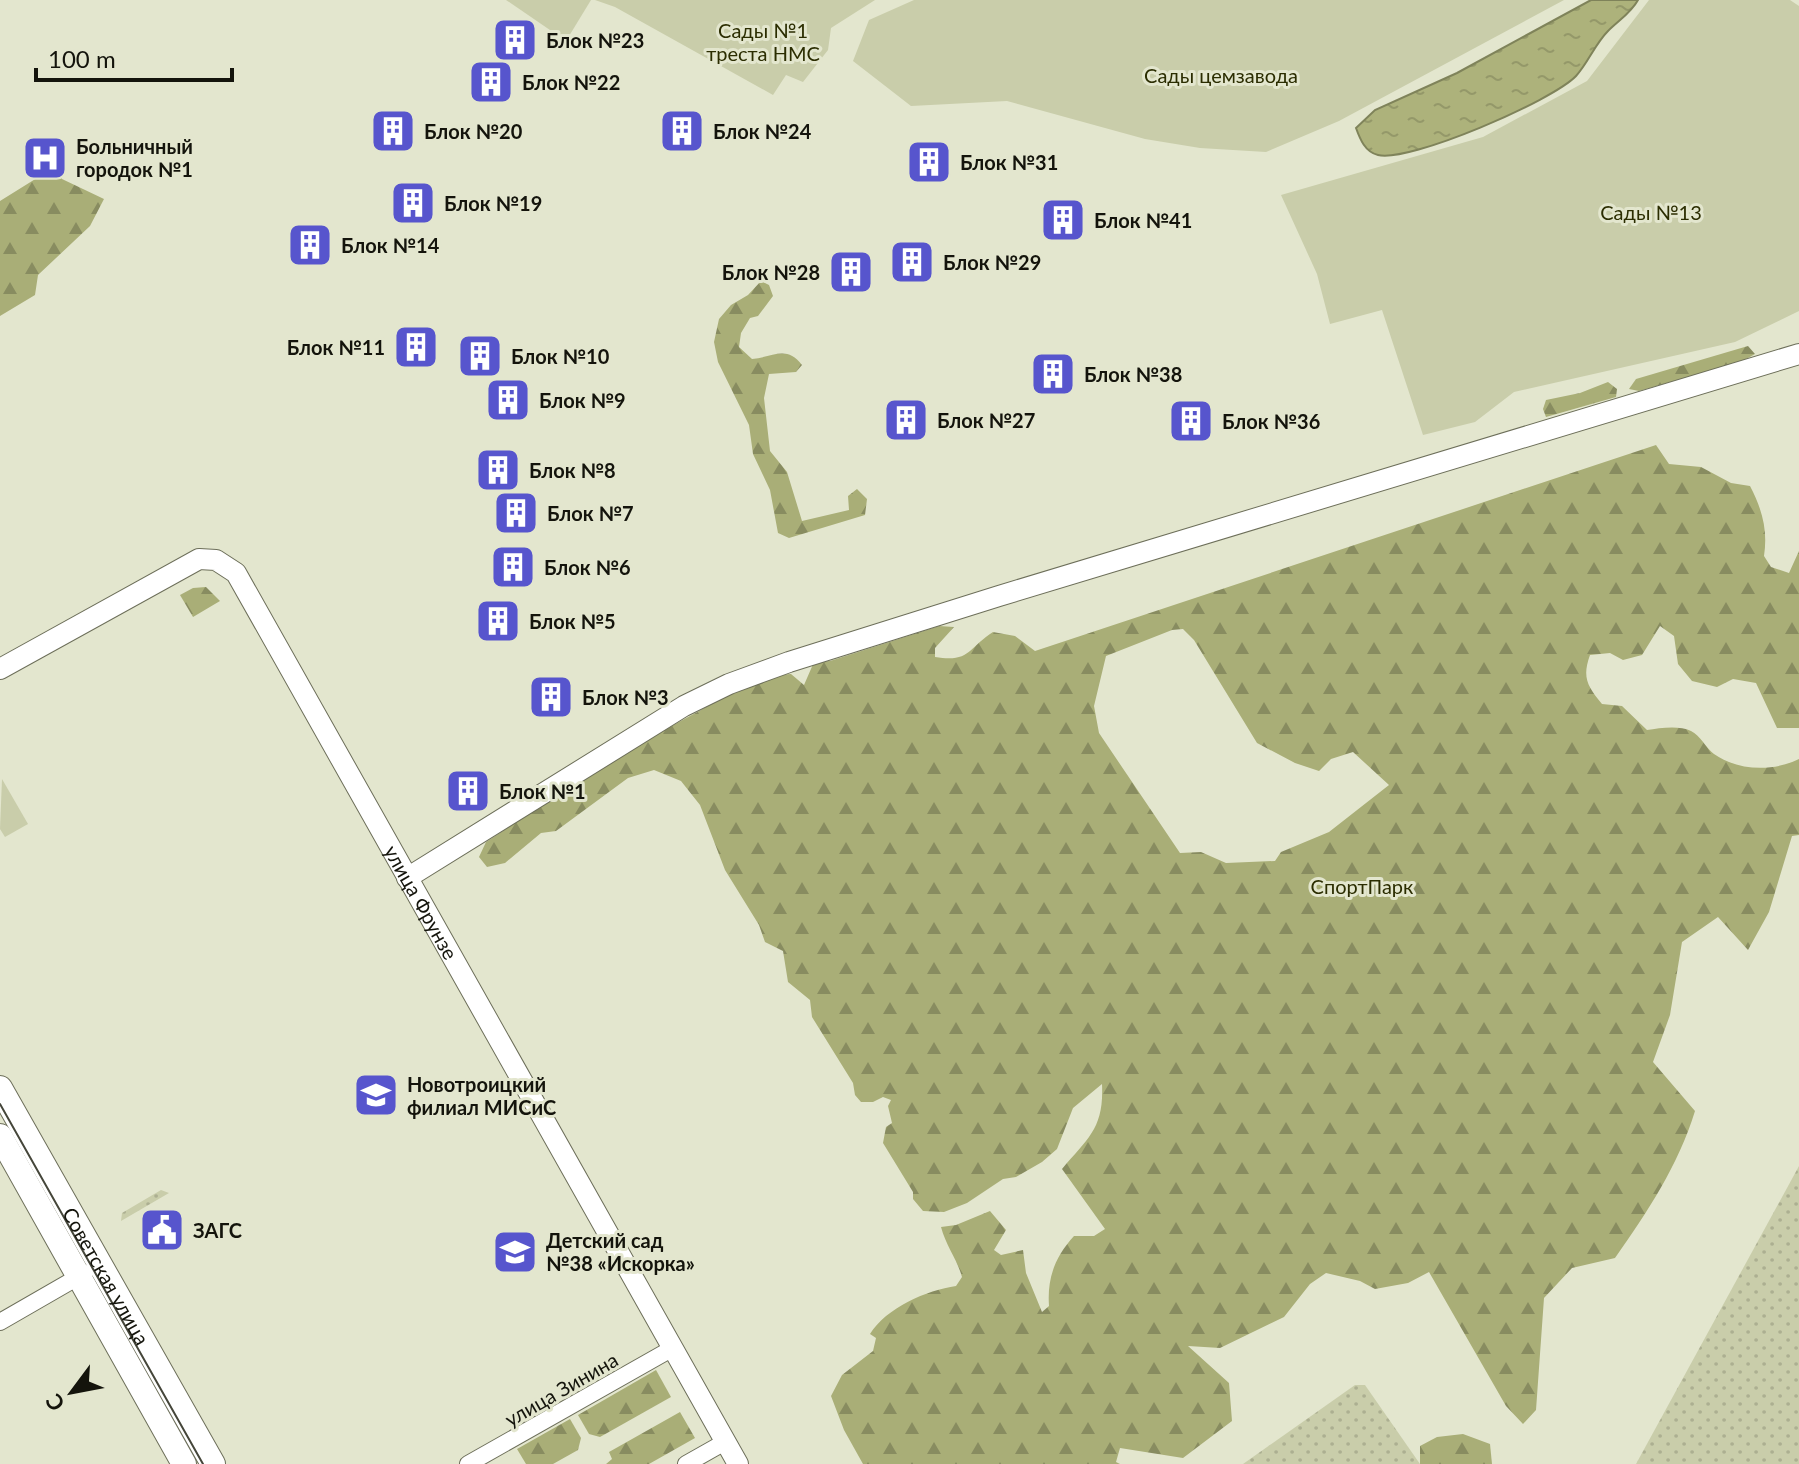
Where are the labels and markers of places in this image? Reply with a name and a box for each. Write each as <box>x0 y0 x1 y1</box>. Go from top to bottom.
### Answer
building icon: Блок №23 <box>491 16 539 64</box>
place label: Блок №23 <box>546 28 644 52</box>
building icon: Блок №22 <box>467 58 515 106</box>
place label: Блок №22 <box>522 70 620 94</box>
building icon: Блок №20 <box>369 107 417 155</box>
building icon: Блок №24 <box>658 107 706 155</box>
place label: Блок №20 <box>424 119 523 143</box>
place label: Блок №24 <box>713 119 812 143</box>
hospital icon: Больничный городок №1 <box>21 134 69 182</box>
place label: Больничный городок №1 <box>76 134 193 181</box>
building icon: Блок №31 <box>905 138 953 186</box>
place label: Блок №31 <box>960 150 1058 174</box>
building icon: Блок №19 <box>389 179 437 227</box>
place label: Блок №19 <box>444 191 542 215</box>
building icon: Блок №41 <box>1039 196 1087 244</box>
place label: Блок №41 <box>1094 208 1192 232</box>
building icon: Блок №14 <box>286 221 334 269</box>
place label: Блок №14 <box>341 233 440 257</box>
building icon: Блок №29 <box>888 238 936 286</box>
building icon: Блок №28 <box>827 248 875 296</box>
place label: Блок №29 <box>943 250 1041 274</box>
place label: Блок №28 <box>722 260 820 284</box>
building icon: Блок №11 <box>392 323 440 371</box>
building icon: Блок №10 <box>456 332 504 380</box>
place label: Блок №11 <box>287 335 385 359</box>
place label: Блок №10 <box>511 344 610 368</box>
building icon: Блок №38 <box>1029 350 1077 398</box>
place label: Блок №38 <box>1084 362 1182 386</box>
building icon: Блок №9 <box>484 376 532 424</box>
place label: Блок №9 <box>539 388 626 412</box>
building icon: Блок №27 <box>882 396 930 444</box>
building icon: Блок №36 <box>1167 397 1215 445</box>
place label: Блок №27 <box>937 408 1035 432</box>
place label: Блок №36 <box>1222 409 1320 433</box>
building icon: Блок №8 <box>474 446 522 494</box>
place label: Блок №8 <box>529 458 616 482</box>
building icon: Блок №7 <box>492 489 540 537</box>
place label: Блок №7 <box>547 501 634 525</box>
building icon: Блок №6 <box>489 543 537 591</box>
place label: Блок №6 <box>544 555 631 579</box>
building icon: Блок №5 <box>474 597 522 645</box>
place label: Блок №5 <box>529 609 616 633</box>
building icon: Блок №3 <box>527 673 575 721</box>
place label: Блок №3 <box>582 685 669 709</box>
building icon: Блок №1 <box>444 767 492 815</box>
place label: Блок №1 <box>499 779 586 803</box>
school or university icon: Новотроицкий филиал МИСиС <box>352 1071 400 1119</box>
place label: Новотроицкий филиал МИСиС <box>407 1072 556 1119</box>
public building icon: ЗАГС <box>138 1206 186 1254</box>
place label: ЗАГС <box>193 1218 242 1242</box>
school or university icon: Детский сад №38 «Искорка» <box>491 1228 539 1276</box>
place label: Детский сад №38 «Искорка» <box>546 1228 695 1275</box>

